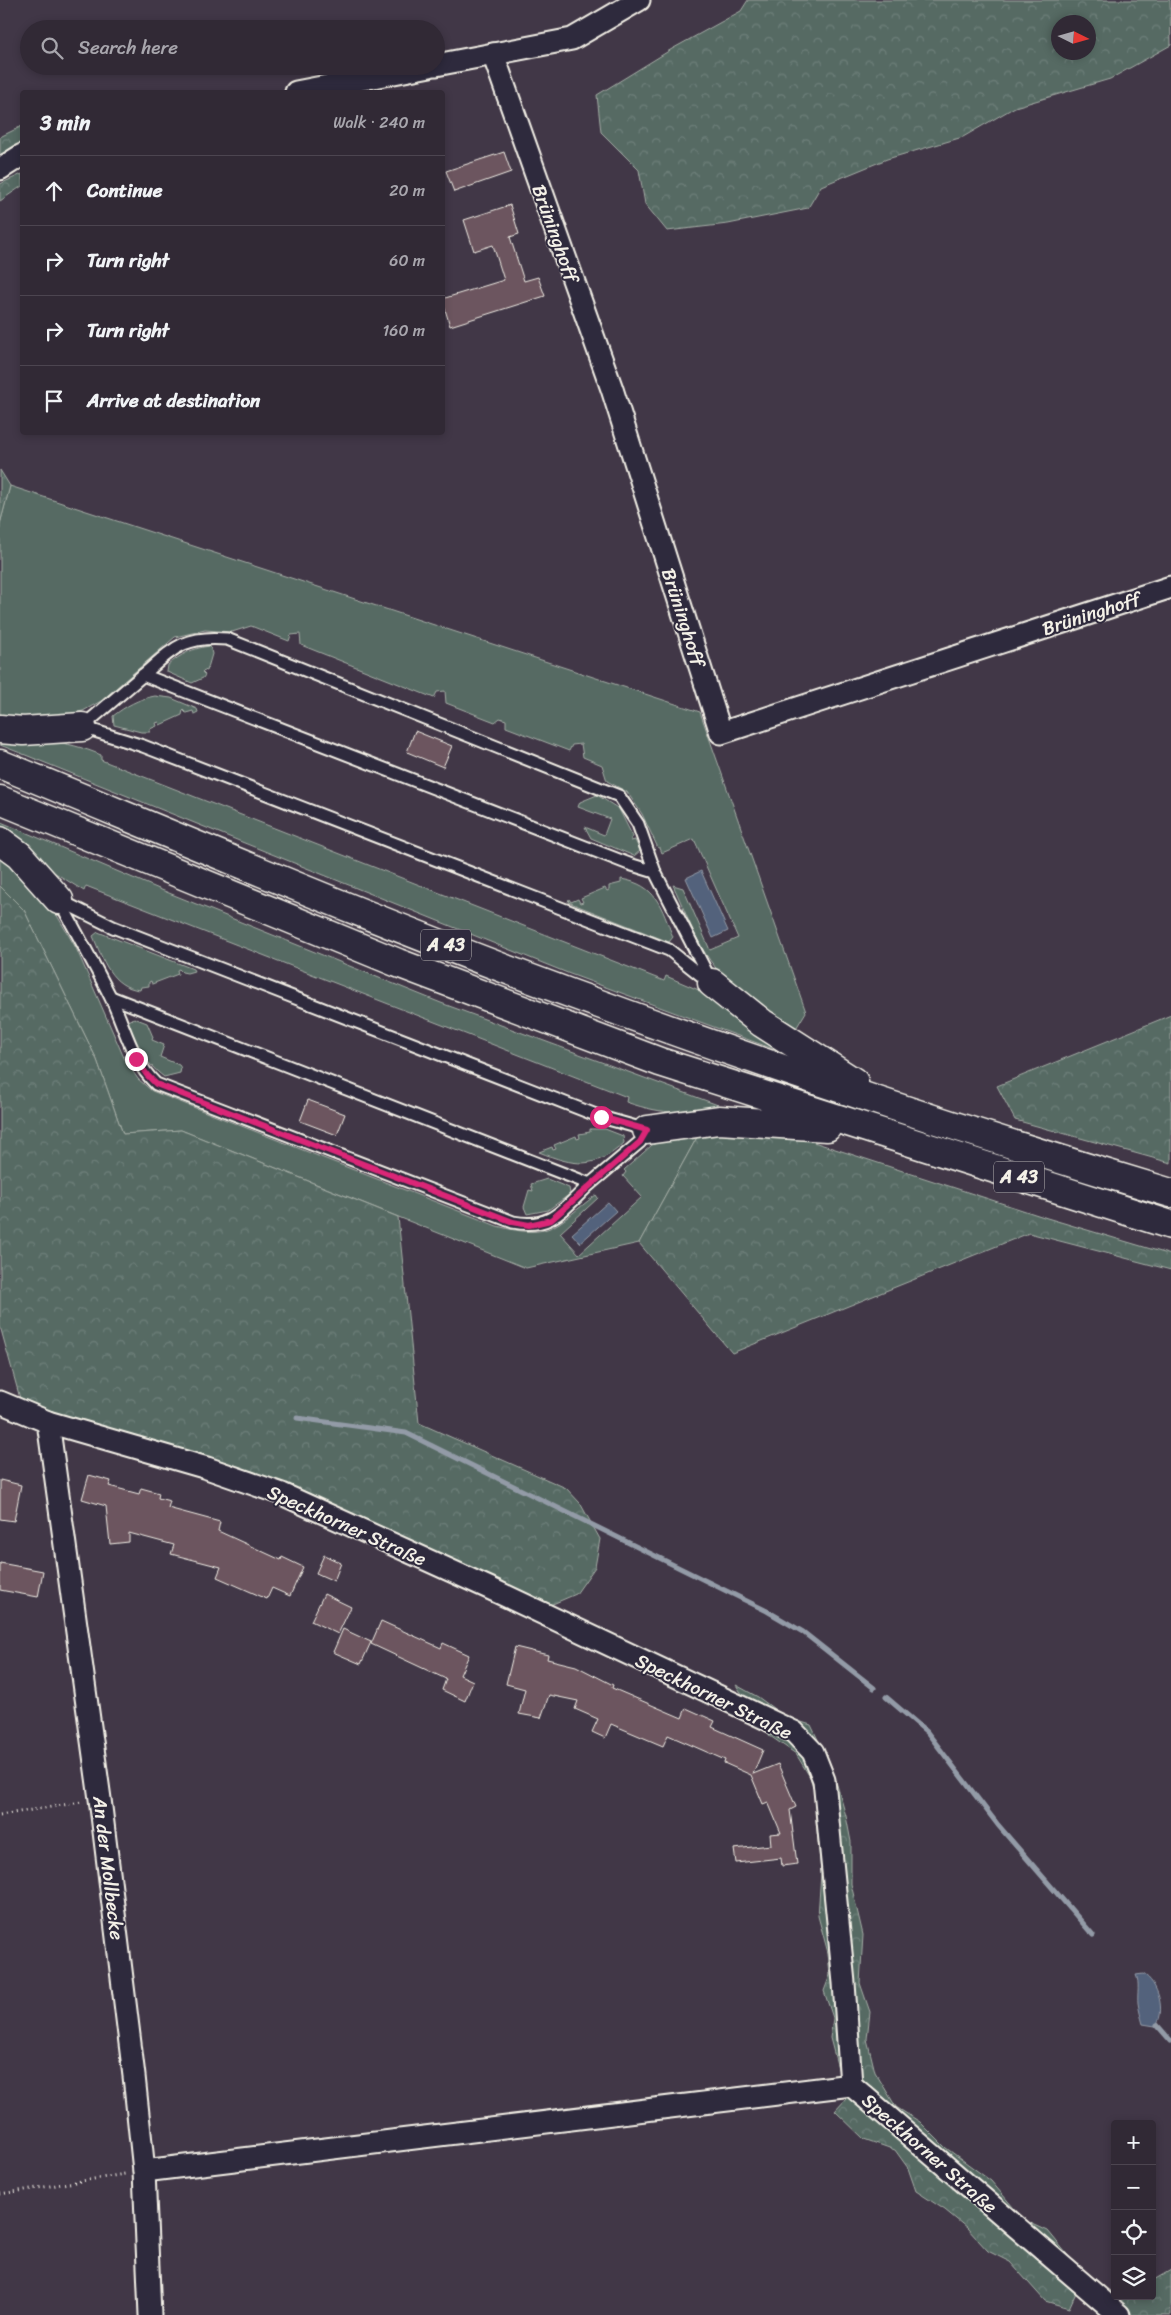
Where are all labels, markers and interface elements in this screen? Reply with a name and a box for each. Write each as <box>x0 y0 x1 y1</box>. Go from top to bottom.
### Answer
north arrow <box>1051 15 1096 60</box>
search box <box>20 20 445 75</box>
text: Search here <box>78 31 178 64</box>
icon: search <box>38 34 66 62</box>
text: 3 min <box>40 104 90 142</box>
text: Walk · 240 m <box>333 108 425 137</box>
text: Continue <box>87 174 163 207</box>
text: 20 m <box>389 176 425 205</box>
icon: ahead <box>40 177 68 205</box>
street label: Brüninghoff <box>523 180 590 290</box>
text: Turn right <box>87 244 169 277</box>
text: 60 m <box>389 246 425 275</box>
icon: right <box>40 247 68 275</box>
text: Turn right <box>87 314 169 347</box>
text: 160 m <box>382 316 425 345</box>
icon: right <box>40 317 68 345</box>
text: Arrive at destination <box>87 384 260 417</box>
icon: arrive <box>40 387 68 415</box>
street label: Brüninghoff <box>652 564 716 674</box>
street label: Brüninghoff <box>1038 581 1148 645</box>
road number: A 43 <box>421 930 471 960</box>
route end <box>125 1048 148 1071</box>
route start <box>590 1106 613 1129</box>
road number: A 43 <box>994 1162 1044 1192</box>
street label: Speckhorner Straße <box>262 1476 432 1575</box>
street label: Speckhorner Straße <box>630 1644 798 1749</box>
street label: An der Mollbecke <box>83 1793 134 1942</box>
street label: Speckhorner Straße <box>854 2085 1005 2222</box>
map controls <box>1111 2120 1156 2300</box>
button: + <box>1111 2120 1156 2165</box>
button: − <box>1111 2165 1156 2210</box>
button: locate <box>1111 2210 1156 2255</box>
button: layers <box>1111 2255 1156 2300</box>

